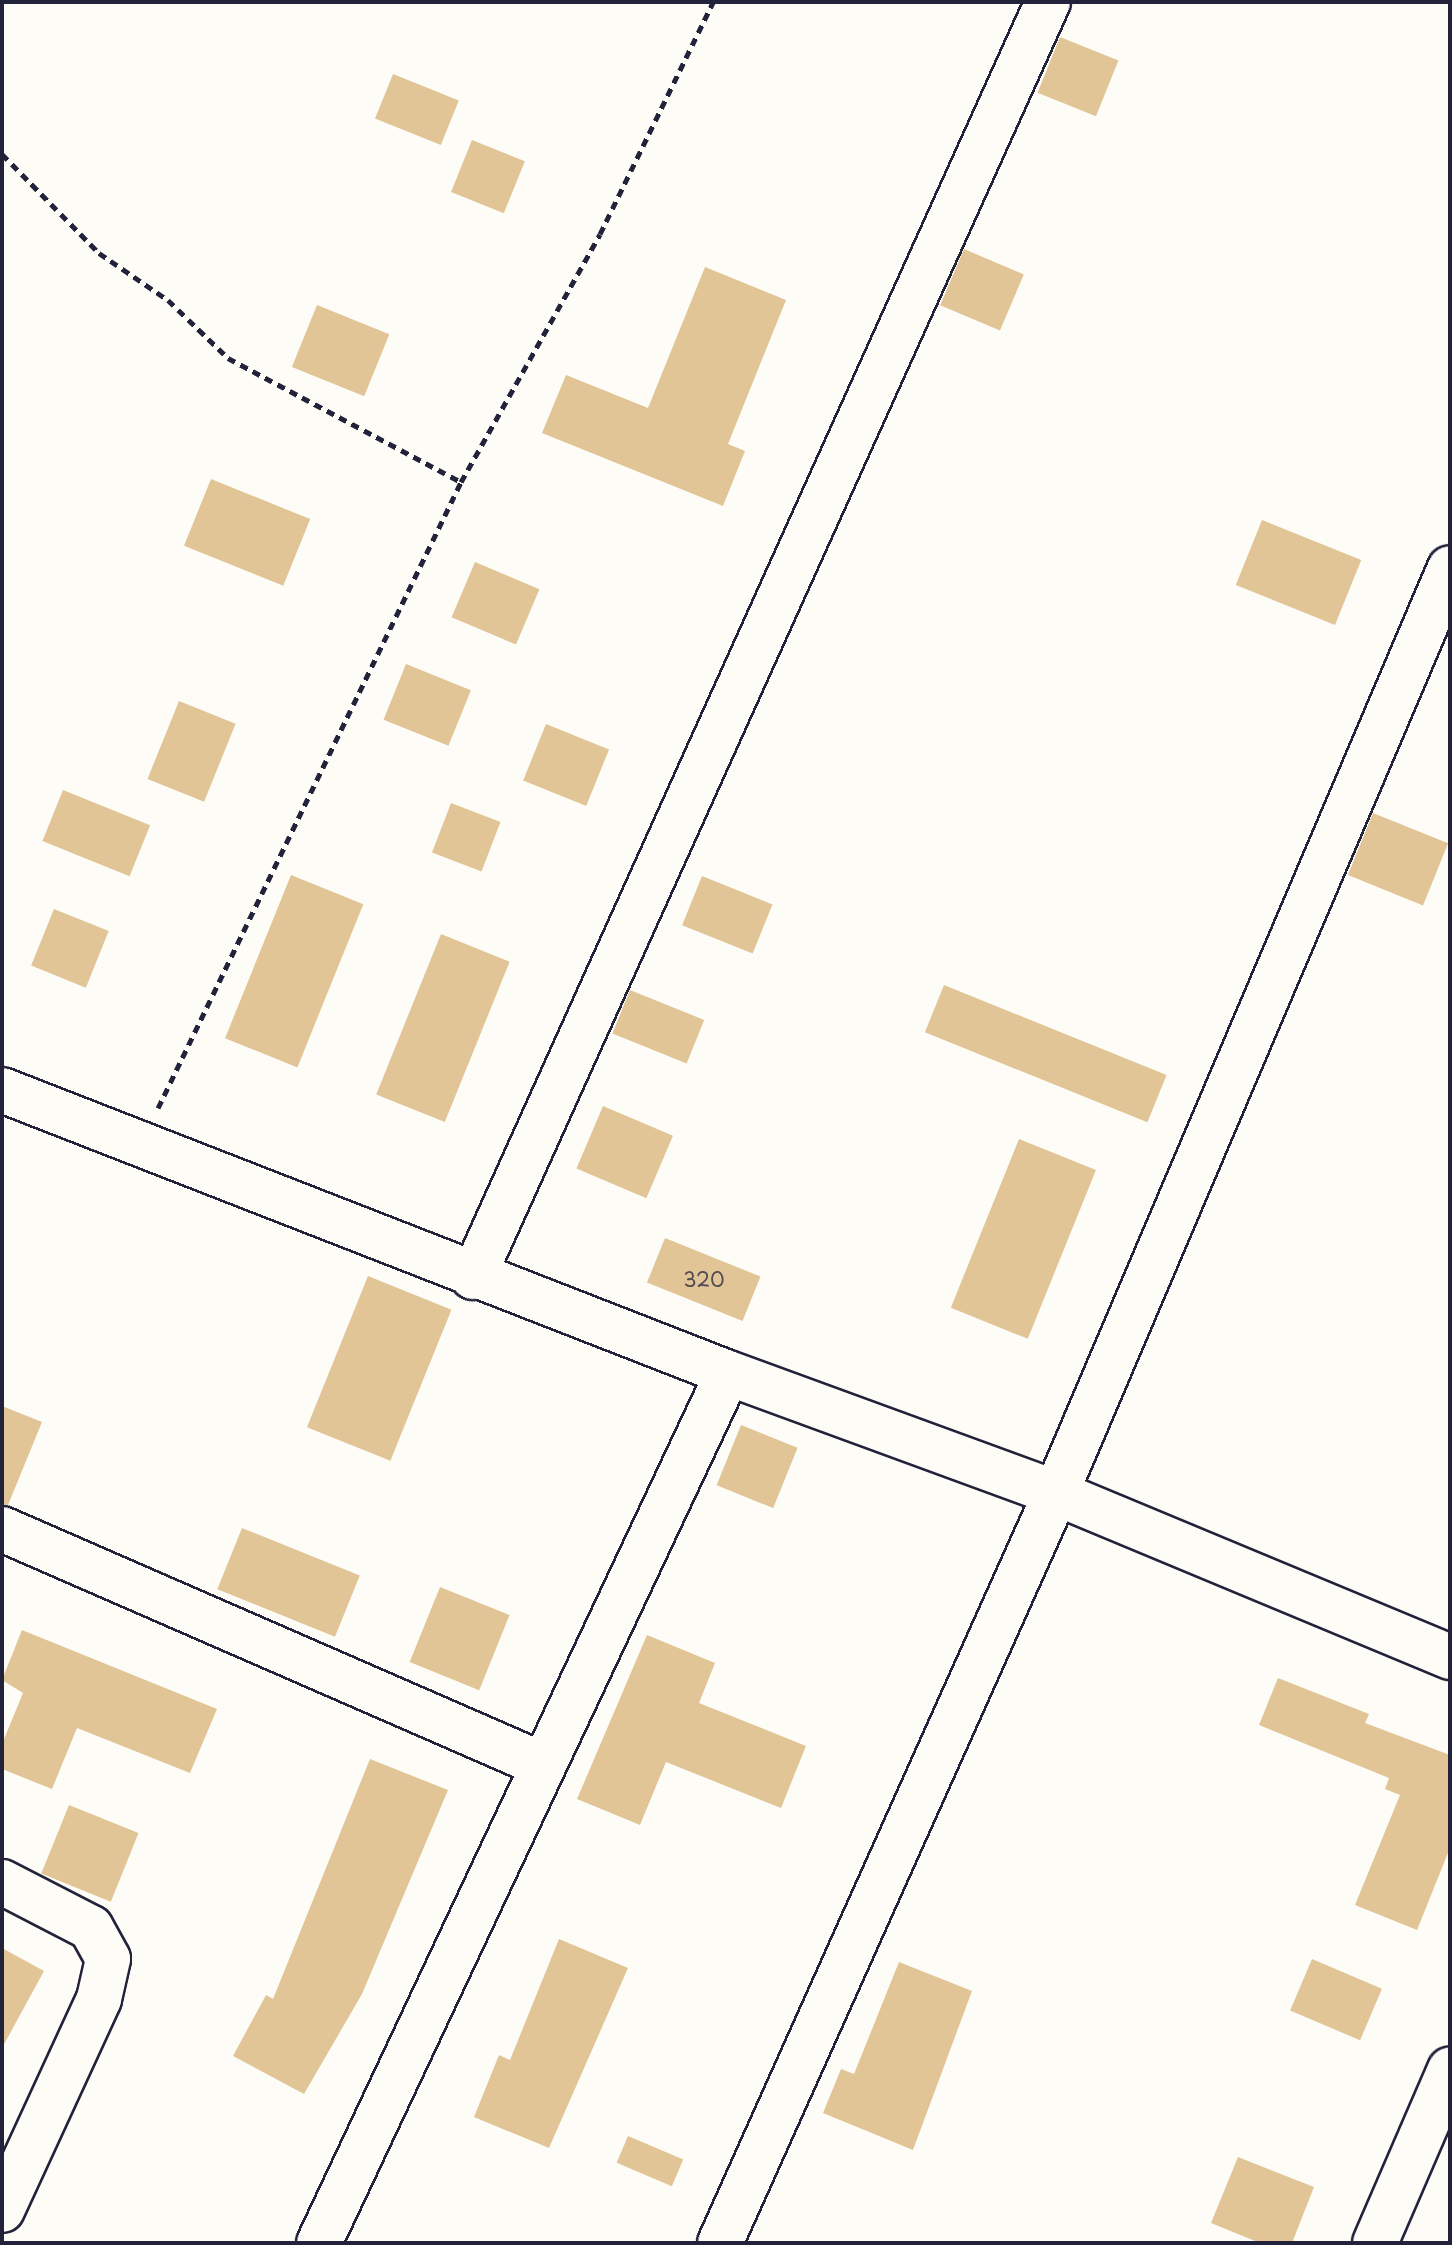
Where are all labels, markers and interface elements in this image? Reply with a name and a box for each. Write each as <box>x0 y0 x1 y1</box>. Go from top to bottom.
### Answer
house number: 320 <box>683 1267 725 1291</box>

